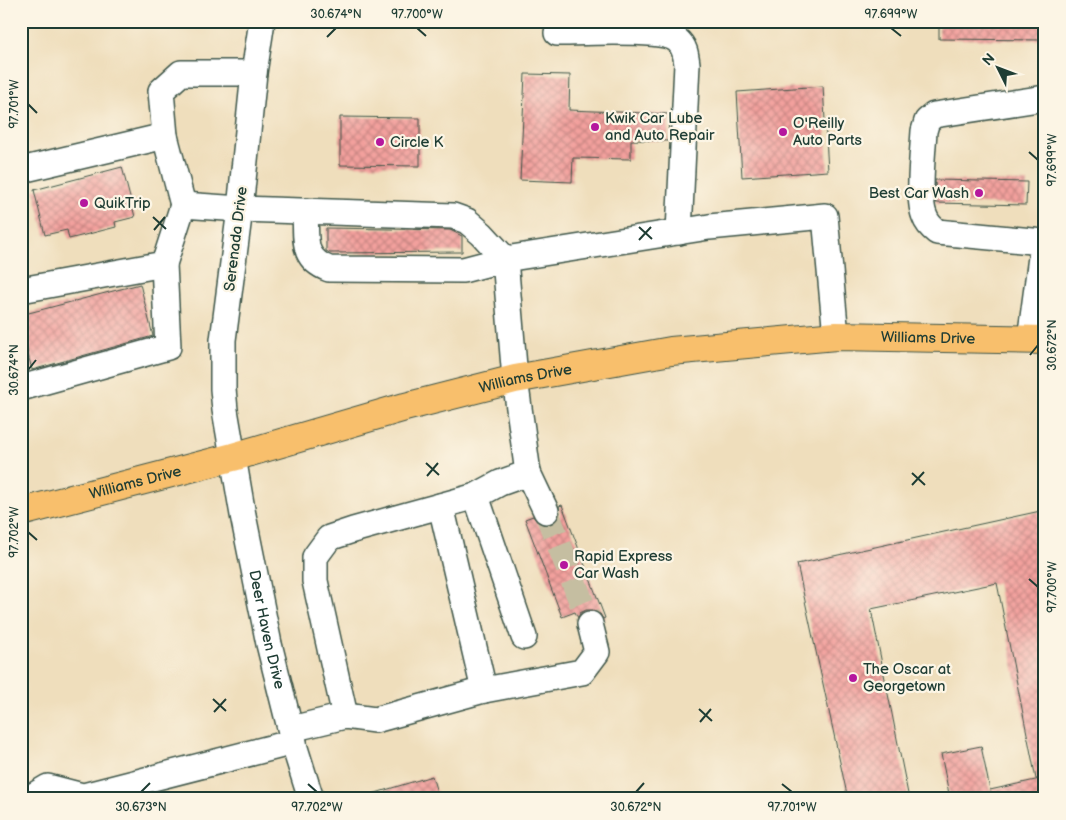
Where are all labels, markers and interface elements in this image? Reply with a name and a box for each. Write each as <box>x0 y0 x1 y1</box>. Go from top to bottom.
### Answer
text: 30.674°N <box>310 7 362 22</box>
text: 97.700°W <box>391 7 443 22</box>
text: 97.699°W <box>865 7 917 22</box>
north arrow <box>974 42 1024 92</box>
text: N <box>979 50 999 69</box>
text: 97.701°W <box>7 79 22 129</box>
place label: Kwik Car Lube and Auto Repair <box>605 109 715 145</box>
place label: O'Reilly Auto Parts <box>793 114 862 150</box>
marker: Kwik Car Lube and Auto Repair <box>589 121 601 133</box>
marker: O'Reilly Auto Parts <box>777 126 789 138</box>
place label: Circle K <box>390 133 443 152</box>
text: 97.699°W <box>1045 134 1060 186</box>
marker: Circle K <box>374 136 386 148</box>
place label: Best Car Wash <box>869 184 969 203</box>
street label: Serenada Drive <box>220 185 252 292</box>
marker: Best Car Wash <box>973 187 985 199</box>
place label: QuikTrip <box>94 194 151 213</box>
marker: QuikTrip <box>78 197 90 209</box>
text: 30.672°N <box>1045 319 1060 371</box>
street label: Williams Drive <box>881 327 976 348</box>
text: 30.674°N <box>7 344 22 396</box>
street label: Williams Drive <box>477 359 573 397</box>
street label: Williams Drive <box>87 461 183 503</box>
text: 97.702°W <box>7 506 22 558</box>
place label: Rapid Express Car Wash <box>574 547 673 583</box>
marker: Rapid Express Car Wash <box>558 559 570 571</box>
text: 97.700°W <box>1045 561 1060 613</box>
street label: Deer Haven Drive <box>245 568 289 691</box>
place label: The Oscar at Georgetown <box>863 660 951 696</box>
marker: The Oscar at Georgetown <box>847 672 859 684</box>
text: 30.673°N <box>115 800 167 815</box>
text: 97.702°W <box>291 800 343 815</box>
text: 30.672°N <box>610 800 662 815</box>
text: 97.701°W <box>767 800 817 815</box>

